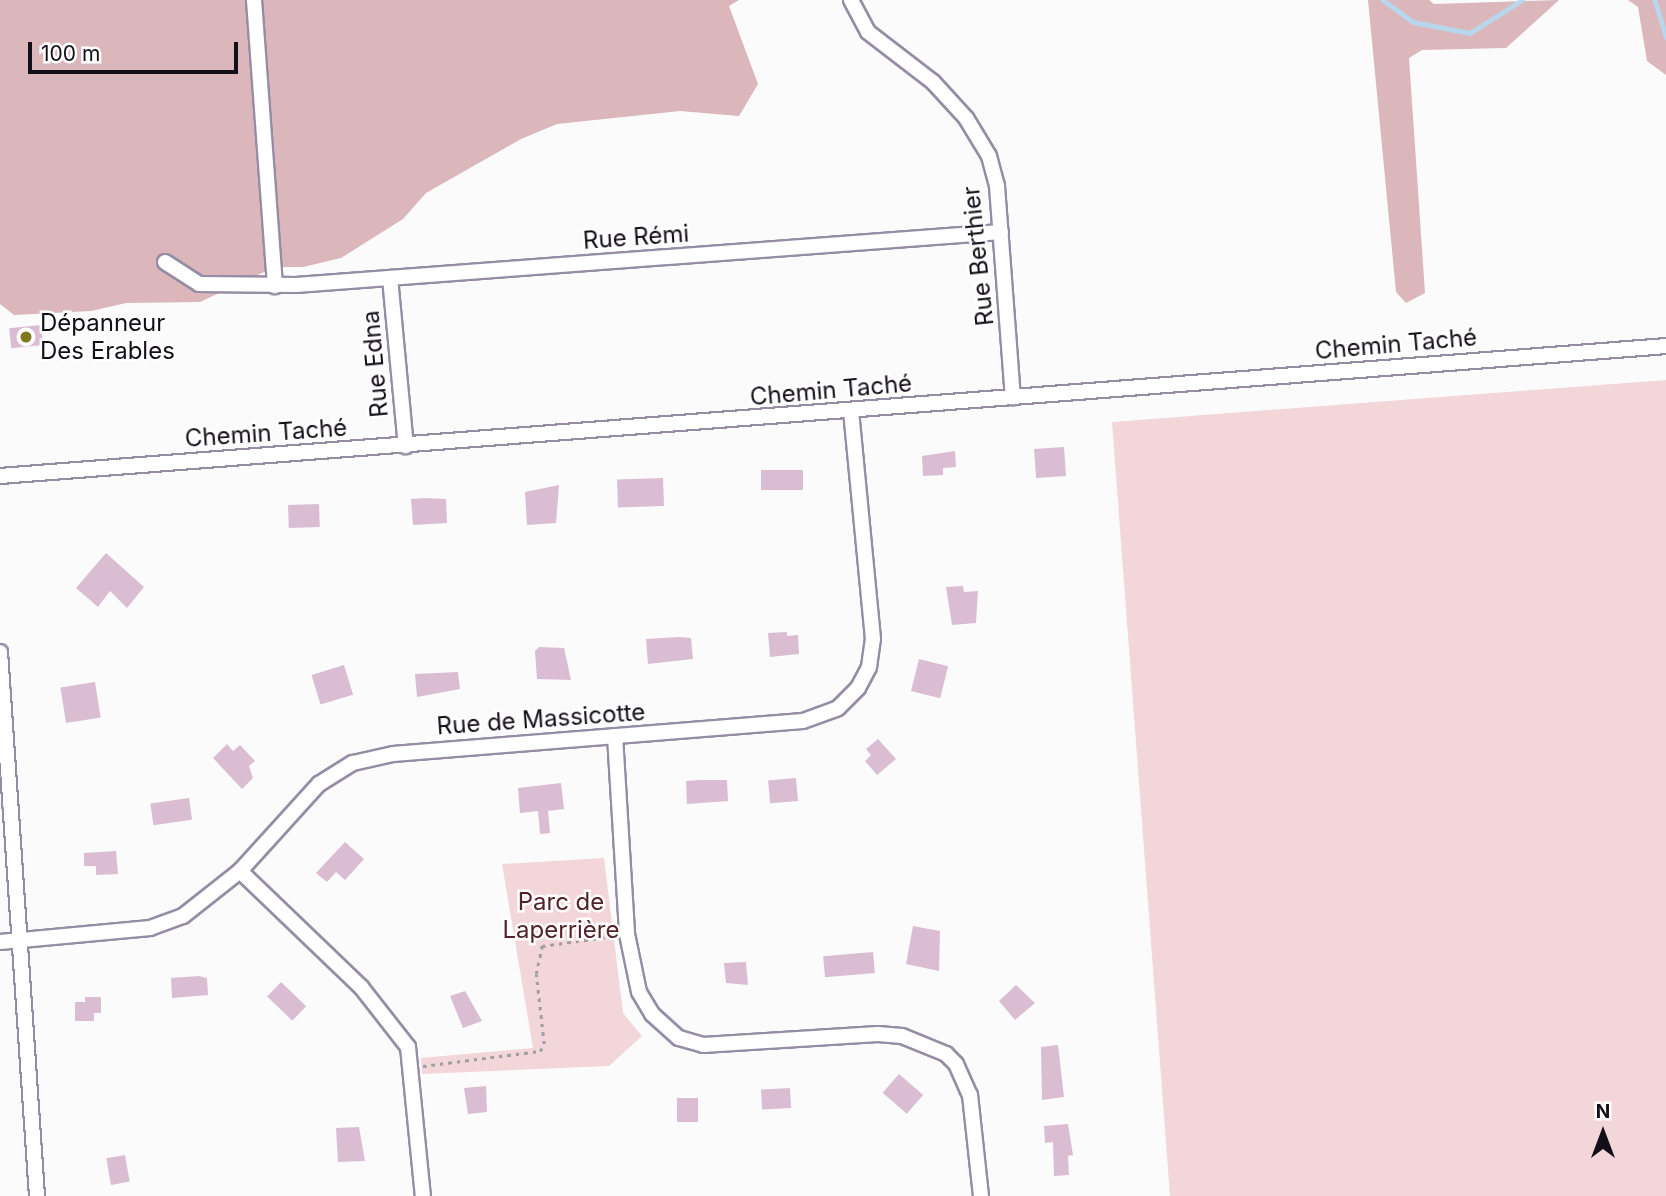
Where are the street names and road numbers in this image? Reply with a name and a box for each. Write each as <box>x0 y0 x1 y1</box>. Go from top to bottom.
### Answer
street label: Rue Berthier <box>956 185 1000 327</box>
street label: Rue Rémi <box>582 219 690 255</box>
street label: Rue Edna <box>356 309 394 419</box>
street label: Chemin Taché <box>1314 323 1478 365</box>
street label: Chemin Taché <box>749 369 913 411</box>
street label: Chemin Taché <box>184 413 348 453</box>
street label: Rue de Massicotte <box>436 697 646 741</box>

